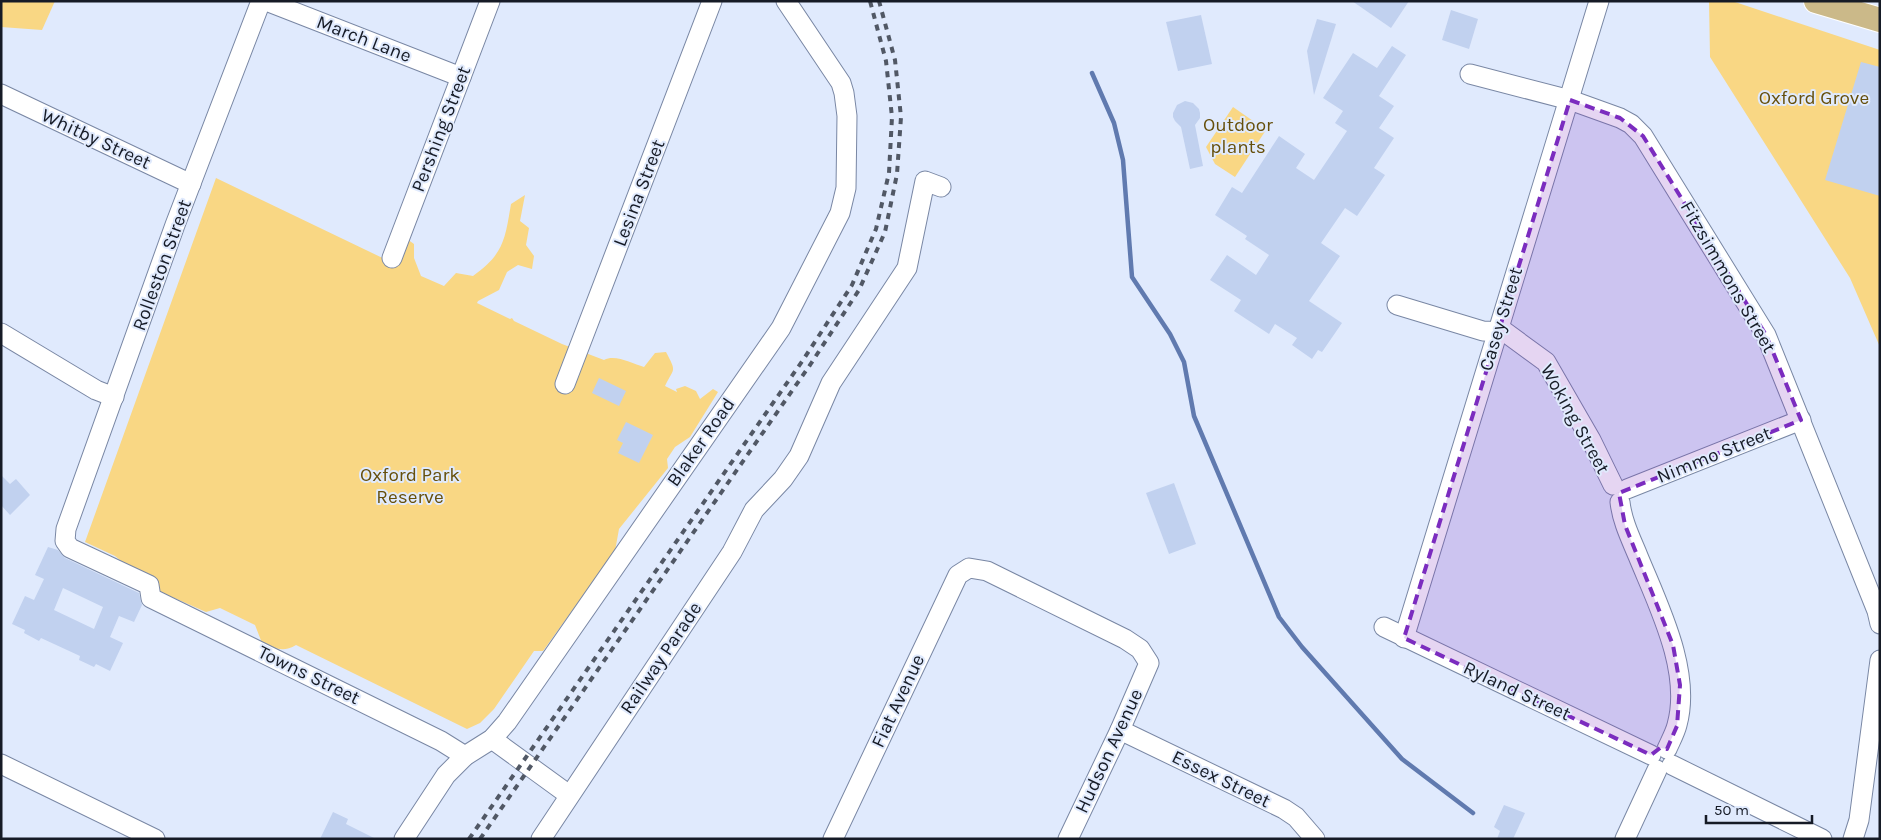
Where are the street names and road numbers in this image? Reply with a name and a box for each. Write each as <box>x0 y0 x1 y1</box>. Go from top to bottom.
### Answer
street label: March Lane <box>313 11 415 67</box>
street label: Pershing Street <box>407 63 475 195</box>
street label: Whitby Street <box>38 104 154 174</box>
street label: Lesina Street <box>609 136 669 250</box>
street label: Rolleston Street <box>128 196 196 334</box>
street label: Fitzsimmons Street <box>1676 197 1780 357</box>
street label: Casey Street <box>1475 264 1527 374</box>
street label: Woking Street <box>1536 360 1614 478</box>
street label: Blaker Road <box>662 393 740 491</box>
street label: Nimmo Street <box>1654 422 1774 488</box>
street label: Railway Parade <box>616 598 706 718</box>
street label: Towns Street <box>255 641 363 709</box>
street label: Fiat Avenue <box>867 651 929 751</box>
street label: Ryland Street <box>1460 657 1574 725</box>
street label: Hudson Avenue <box>1071 685 1147 817</box>
street label: Essex Street <box>1168 746 1274 812</box>

